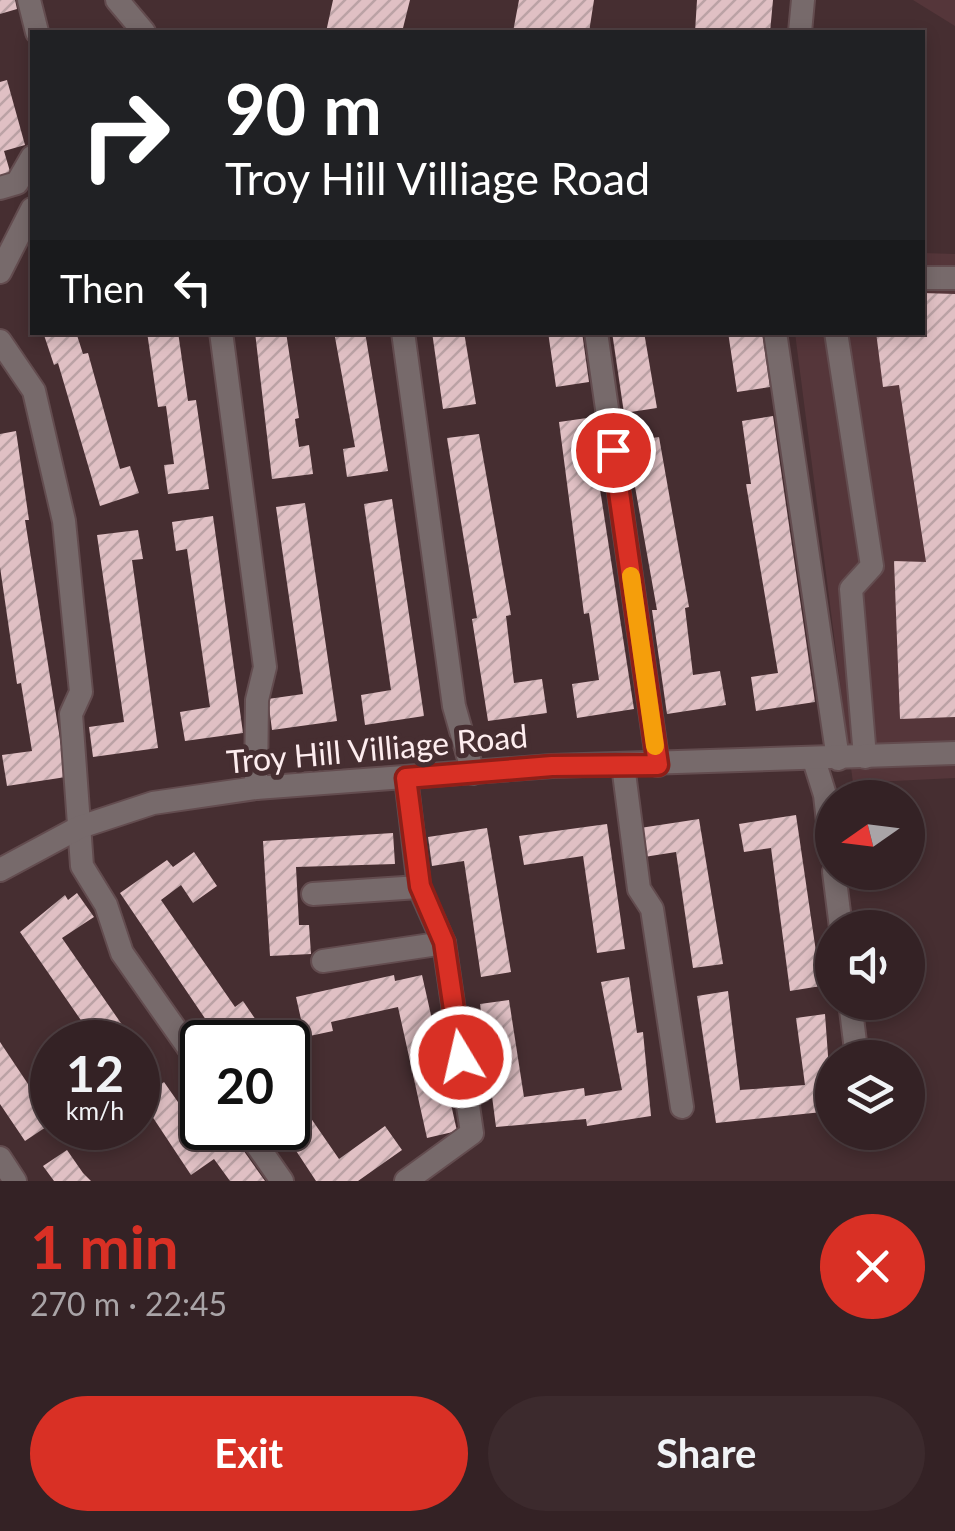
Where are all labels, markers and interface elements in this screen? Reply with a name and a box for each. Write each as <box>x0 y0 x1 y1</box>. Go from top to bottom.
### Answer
text: 90 m <box>225 66 382 150</box>
icon: right <box>60 70 190 200</box>
text: Troy Hill Villiage Road <box>225 151 650 205</box>
icon: left <box>165 260 220 315</box>
text: Then <box>60 265 145 311</box>
pin <box>571 408 656 493</box>
icon: arrive <box>586 423 641 478</box>
street label: Troy Hill Villiage Road <box>225 715 529 781</box>
north arrow <box>815 780 925 890</box>
map controls <box>815 780 925 1150</box>
button: sound <box>815 910 925 1020</box>
position arrow <box>409 1005 513 1109</box>
speed limit sign: 20 <box>180 1020 310 1150</box>
button: layers <box>815 1040 925 1150</box>
text: 12 <box>66 1043 124 1103</box>
text: km/h <box>66 1095 124 1125</box>
text: 1 min <box>30 1210 179 1282</box>
button: close <box>820 1214 925 1319</box>
text: 270 m · 22:45 <box>30 1284 227 1323</box>
button: Exit <box>30 1396 468 1511</box>
button: Share <box>488 1396 925 1511</box>

